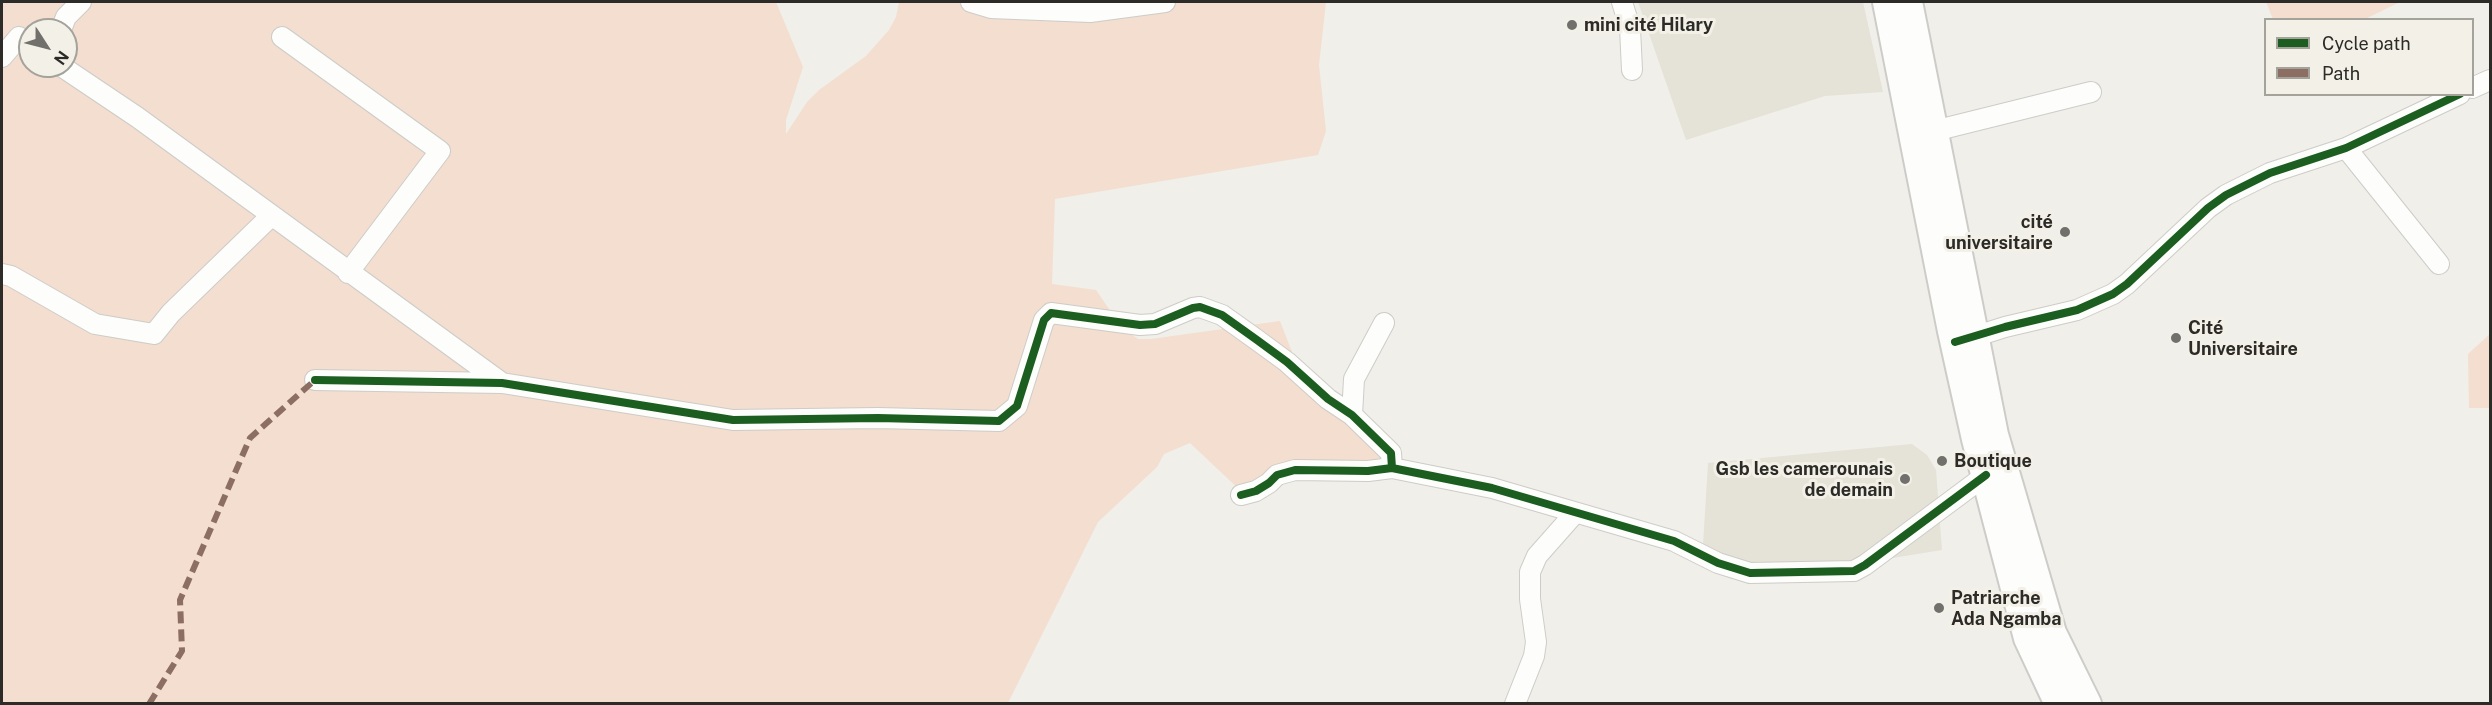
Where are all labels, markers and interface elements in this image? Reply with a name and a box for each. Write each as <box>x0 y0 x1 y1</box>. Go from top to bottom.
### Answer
place label: mini cité Hilary <box>1584 14 1713 36</box>
north arrow <box>18 18 78 78</box>
marker: mini cité Hilary <box>1565 18 1579 32</box>
legend <box>2264 18 2474 96</box>
text: Cycle path <box>2322 33 2411 54</box>
text: N <box>50 47 73 68</box>
text: Path <box>2322 63 2360 84</box>
place label: cité universitaire <box>1945 211 2053 254</box>
marker: cité universitaire <box>2058 225 2072 239</box>
place label: Cité Universitaire <box>2188 317 2298 360</box>
marker: Cité Universitaire <box>2169 331 2183 345</box>
place label: Boutique <box>1954 450 2032 472</box>
marker: Boutique <box>1935 454 1949 468</box>
place label: Gsb les camerounais de demain <box>1716 458 1893 500</box>
marker: Gsb les camerounais de demain <box>1898 472 1912 486</box>
place label: Patriarche Ada Ngamba <box>1951 587 2061 630</box>
marker: Patriarche Ada Ngamba <box>1932 601 1946 615</box>

